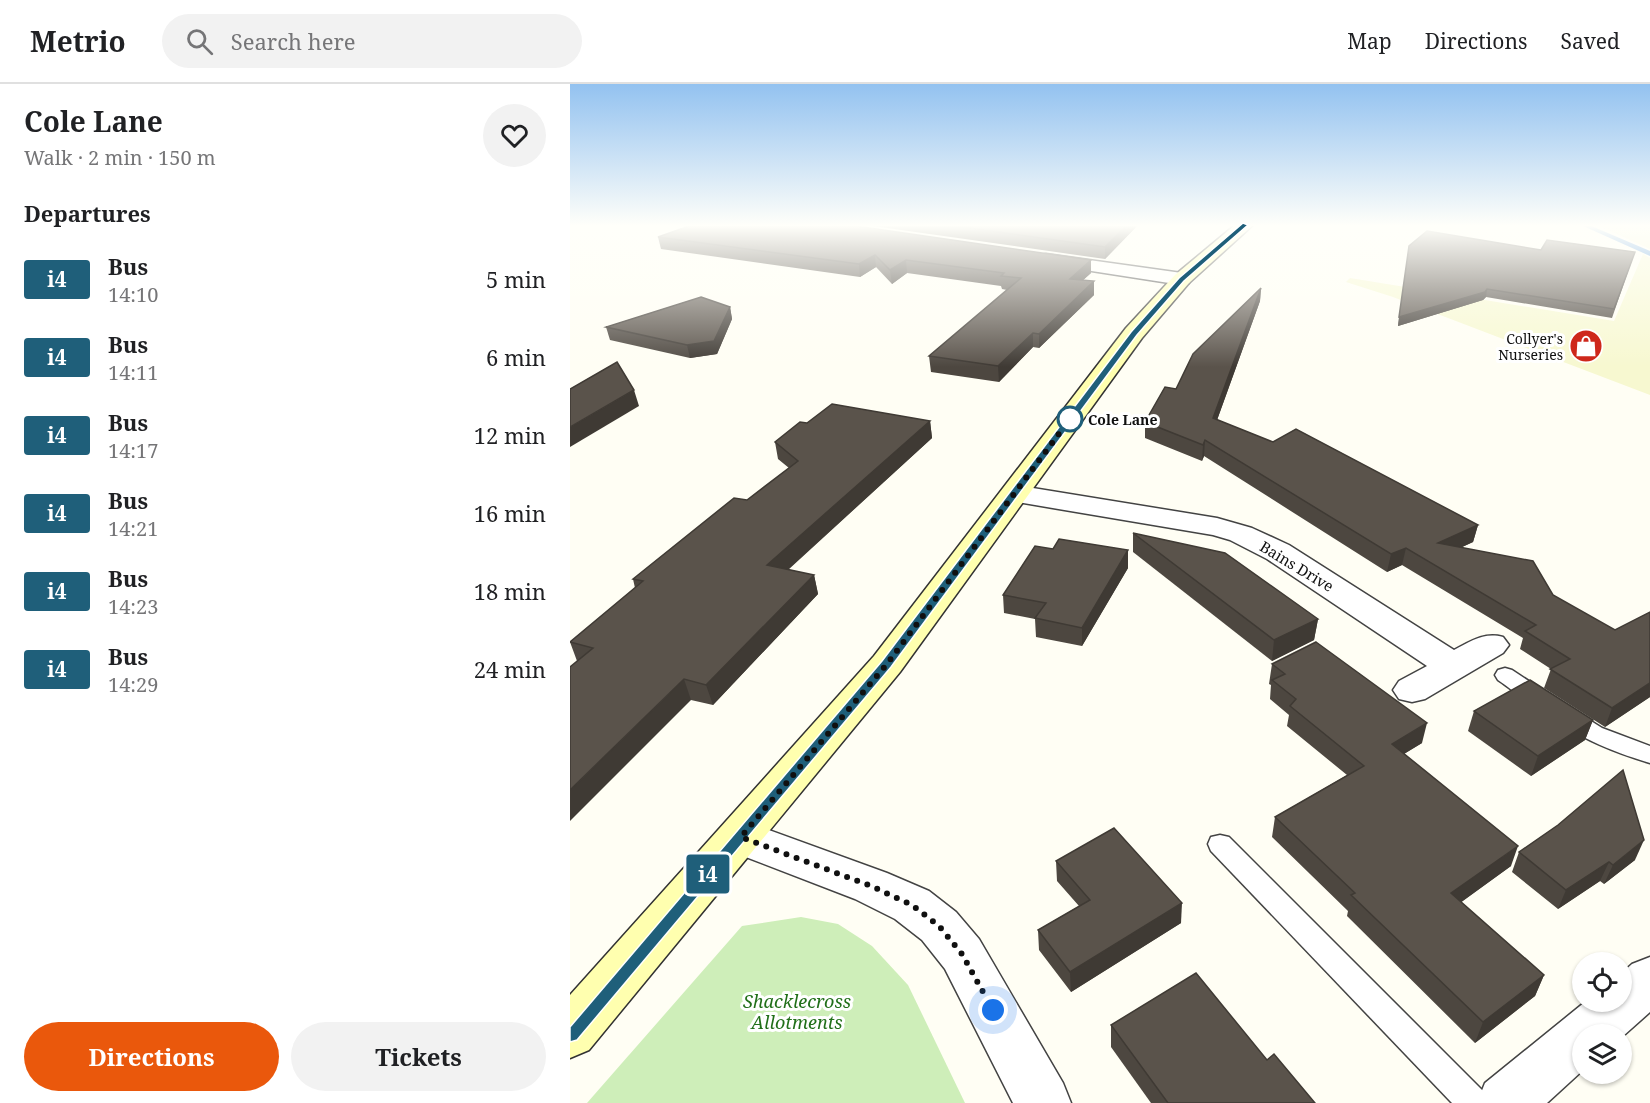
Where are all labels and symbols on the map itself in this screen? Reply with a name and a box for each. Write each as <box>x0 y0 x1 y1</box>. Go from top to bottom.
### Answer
shop icon: Collyer's Nurseries <box>1568 328 1604 364</box>
place label: Collyer's Nurseries <box>1498 329 1563 364</box>
marker: Cole Lane <box>1057 406 1083 432</box>
place label: Cole Lane <box>1088 410 1157 429</box>
street label: Bains Drive <box>1256 536 1338 596</box>
line badge: i4 <box>681 854 735 894</box>
park label: Shacklecross Allotments <box>743 989 851 1034</box>
your location <box>978 995 1008 1025</box>

